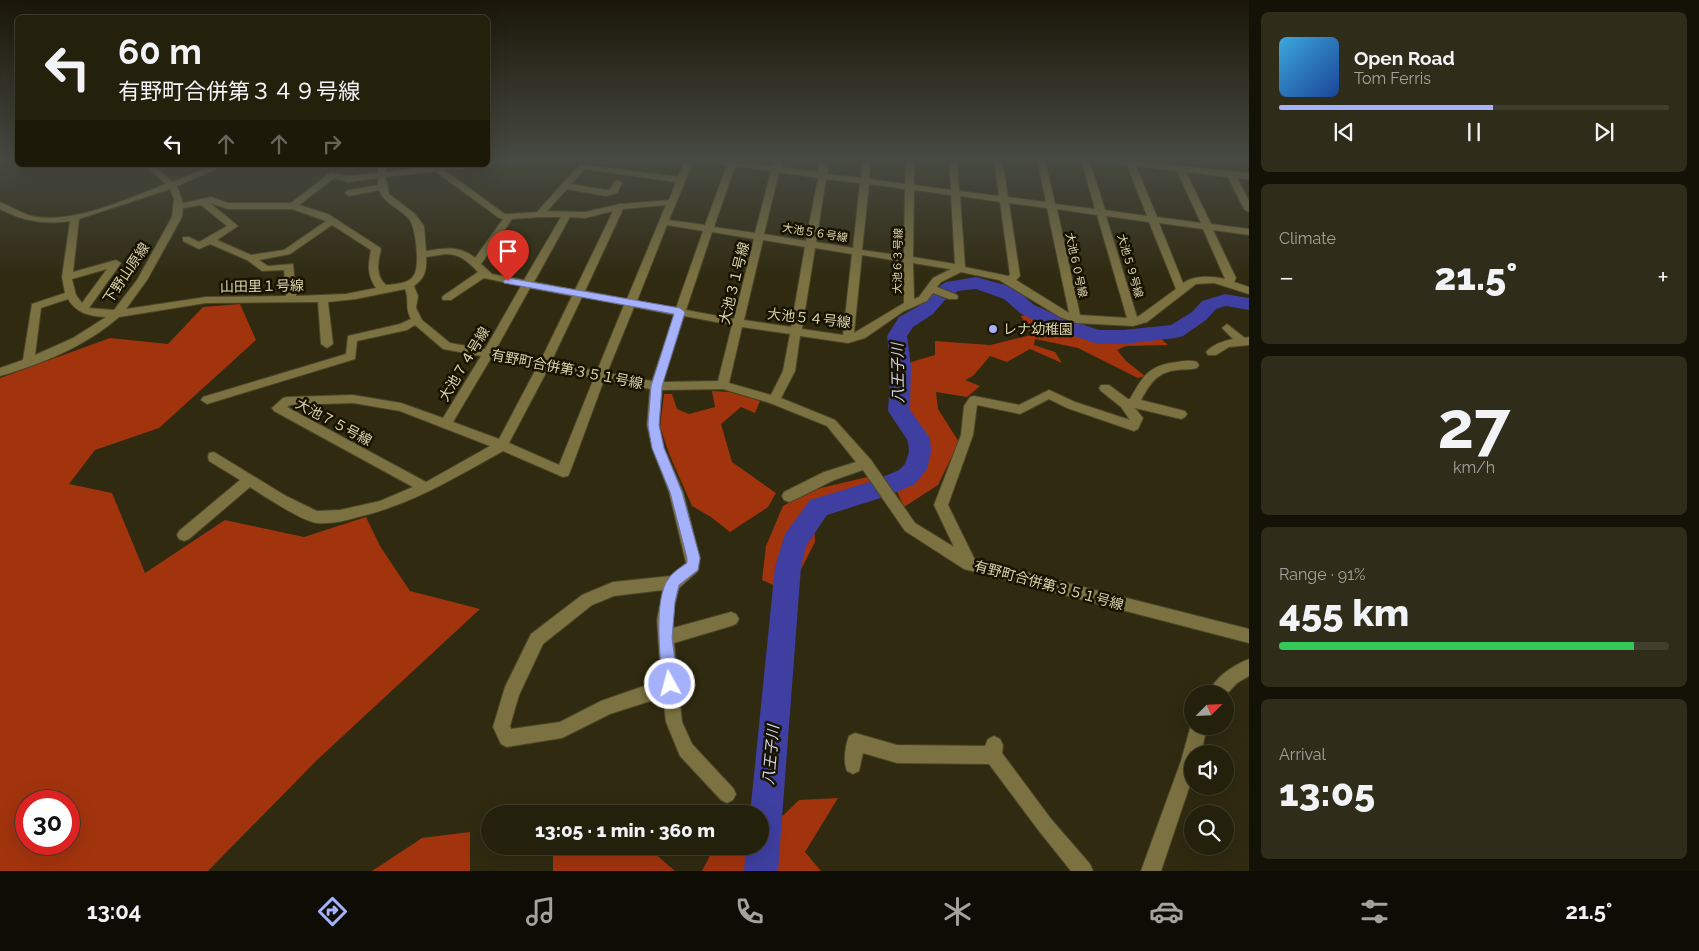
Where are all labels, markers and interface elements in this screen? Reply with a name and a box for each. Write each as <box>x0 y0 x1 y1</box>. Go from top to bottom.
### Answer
text: 60 m <box>118 31 202 72</box>
icon: left <box>35 35 100 100</box>
text: Open Road <box>1354 47 1455 69</box>
text: Tom Ferris <box>1354 69 1431 88</box>
text: 有野町合併第３４９号線 <box>118 78 360 104</box>
icon: previous <box>1330 118 1358 146</box>
icon: pause <box>1460 118 1488 146</box>
icon: next <box>1590 118 1618 146</box>
icon: left <box>159 130 187 158</box>
icon: ahead <box>212 130 240 158</box>
icon: ahead <box>265 130 293 158</box>
icon: right <box>318 130 346 158</box>
street label: 大池５６号線 <box>781 221 849 245</box>
street label: 大池６３号線 <box>891 228 905 294</box>
text: Climate <box>1279 229 1336 248</box>
pin <box>487 230 529 281</box>
street label: 大池６０号線 <box>1063 231 1089 299</box>
street label: 大池５９号線 <box>1115 232 1145 300</box>
icon: arrive <box>494 237 522 265</box>
street label: 下野山原線 <box>100 240 152 306</box>
street label: 大池３１号線 <box>716 240 752 326</box>
text: 21.5° <box>1434 254 1517 299</box>
text: − <box>1279 261 1294 294</box>
text: + <box>1657 261 1669 294</box>
street label: 山田里１号線 <box>220 277 304 295</box>
street label: 大池５４号線 <box>766 306 852 330</box>
place label: レナ幼稚園 <box>1003 321 1073 337</box>
marker: レナ幼稚園 <box>987 323 999 335</box>
street label: 大池７４号線 <box>436 324 492 404</box>
water label: 八王子川 <box>888 341 908 403</box>
street label: 有野町合併第３５１号線 <box>490 346 644 392</box>
text: 27 <box>1437 387 1511 463</box>
street label: 大池７５号線 <box>293 395 375 449</box>
text: km/h <box>1453 458 1495 477</box>
street label: 有野町合併第３５１号線 <box>973 557 1125 613</box>
text: Range · 91% <box>1279 565 1366 584</box>
text: 455 km <box>1279 590 1409 635</box>
position arrow <box>643 657 695 709</box>
north arrow <box>1184 685 1234 735</box>
map controls <box>1184 685 1234 855</box>
water label: 八王子川 <box>759 722 783 786</box>
button: sound <box>1184 745 1234 795</box>
text: Arrival <box>1279 745 1326 764</box>
text: 13:05 <box>1279 770 1375 815</box>
speed limit sign: 30 <box>15 790 80 855</box>
button: search <box>1184 805 1234 855</box>
text: 13:05 · 1 min · 360 m <box>535 819 715 841</box>
icon: directions <box>315 894 350 929</box>
icon: music <box>523 894 558 929</box>
icon: phone <box>732 894 767 929</box>
icon: climate <box>940 894 975 929</box>
icon: car <box>1149 894 1184 929</box>
icon: filters <box>1357 894 1392 929</box>
text: 13:04 <box>87 898 141 924</box>
text: 21.5° <box>1566 898 1612 924</box>

